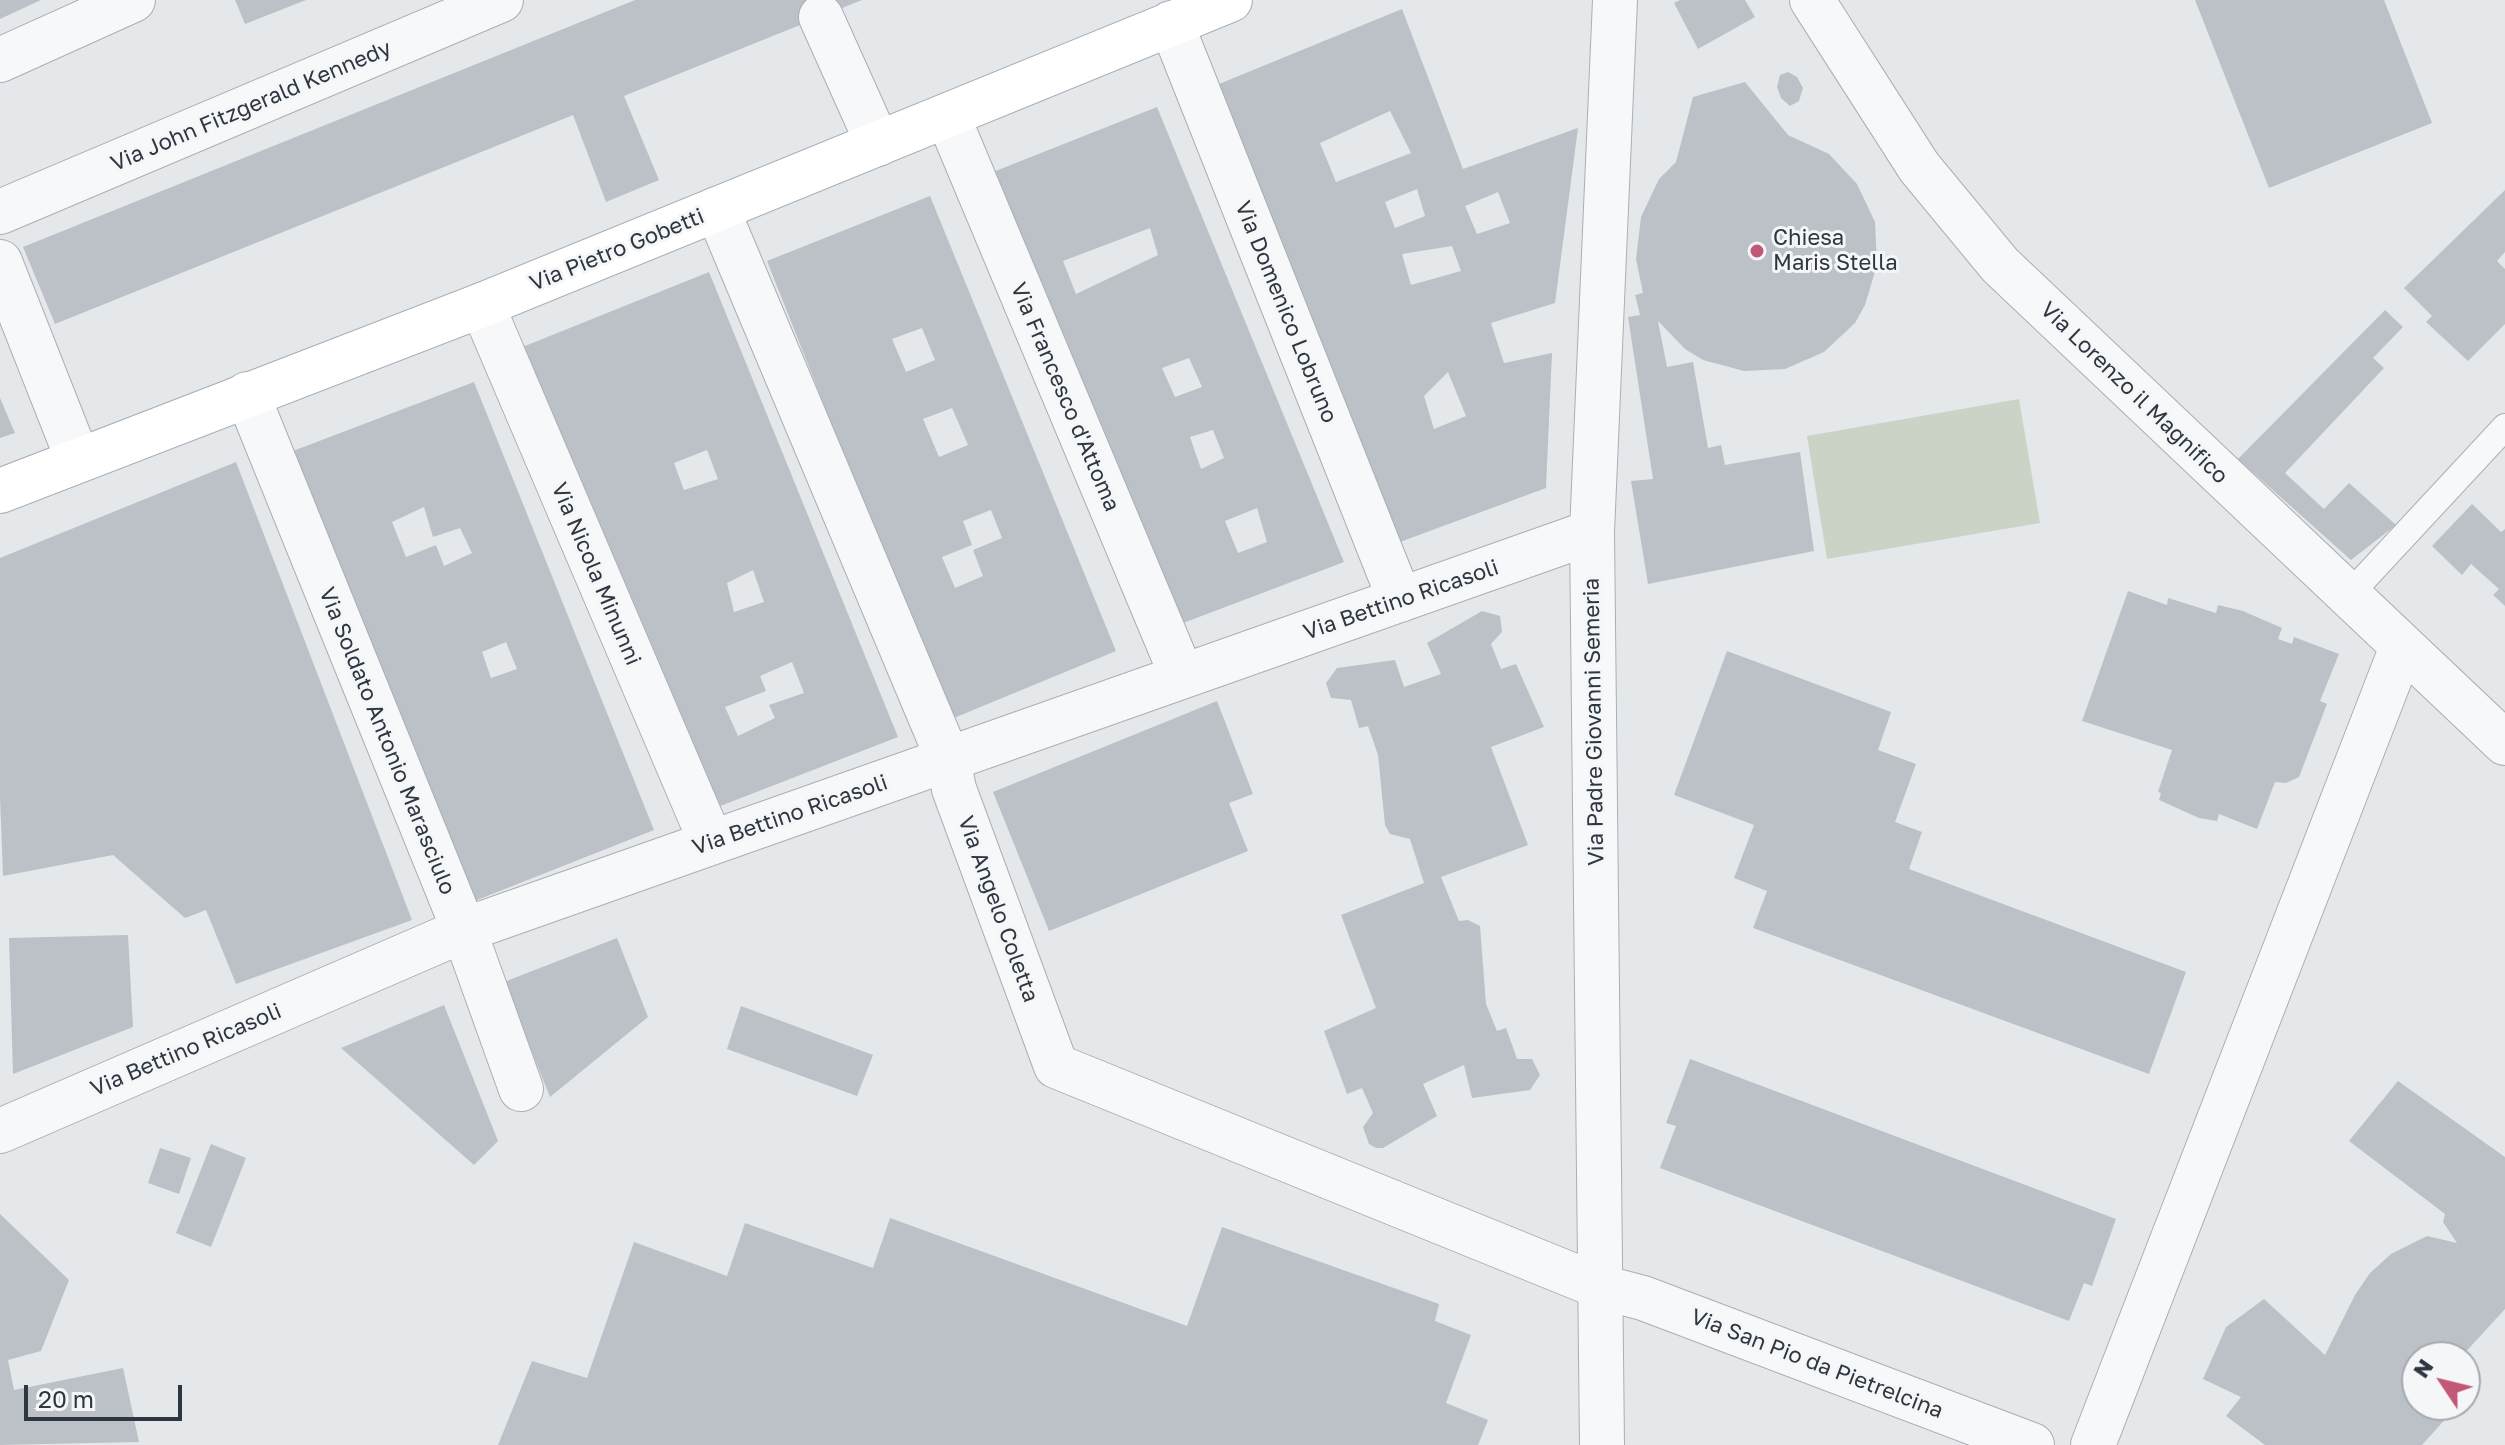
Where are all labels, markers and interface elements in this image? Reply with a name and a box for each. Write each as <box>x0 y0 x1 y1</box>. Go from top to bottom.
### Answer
street label: Via John Fitzgerald Kennedy <box>107 35 395 177</box>
street label: Via Domenico Lobruno <box>1229 197 1343 427</box>
street label: Via Pietro Gobetti <box>526 203 708 297</box>
place label: Chiesa Maris Stella <box>1773 225 1898 276</box>
marker: Chiesa Maris Stella <box>1748 242 1766 260</box>
street label: Via Francesco d'Attoma <box>1005 279 1125 515</box>
street label: Via Lorenzo il Magnifico <box>2035 296 2233 490</box>
street label: Via Nicola Minunni <box>546 479 646 669</box>
street label: Via Bettino Ricasoli <box>1300 554 1502 646</box>
street label: Via Padre Giovanni Semeria <box>1578 578 1610 866</box>
street label: Via Soldato Antonio Marasciulo <box>313 583 461 899</box>
street label: Via Bettino Ricasoli <box>689 769 891 861</box>
street label: Via Angelo Coletta <box>952 812 1044 1006</box>
street label: Via Bettino Ricasoli <box>87 998 285 1102</box>
street label: Via San Pio da Pietrelcina <box>1687 1304 1947 1424</box>
north arrow <box>2401 1341 2481 1421</box>
text: N <box>2407 1354 2438 1383</box>
scale bar <box>28 1369 186 1419</box>
text: 20 m <box>38 1384 94 1413</box>

